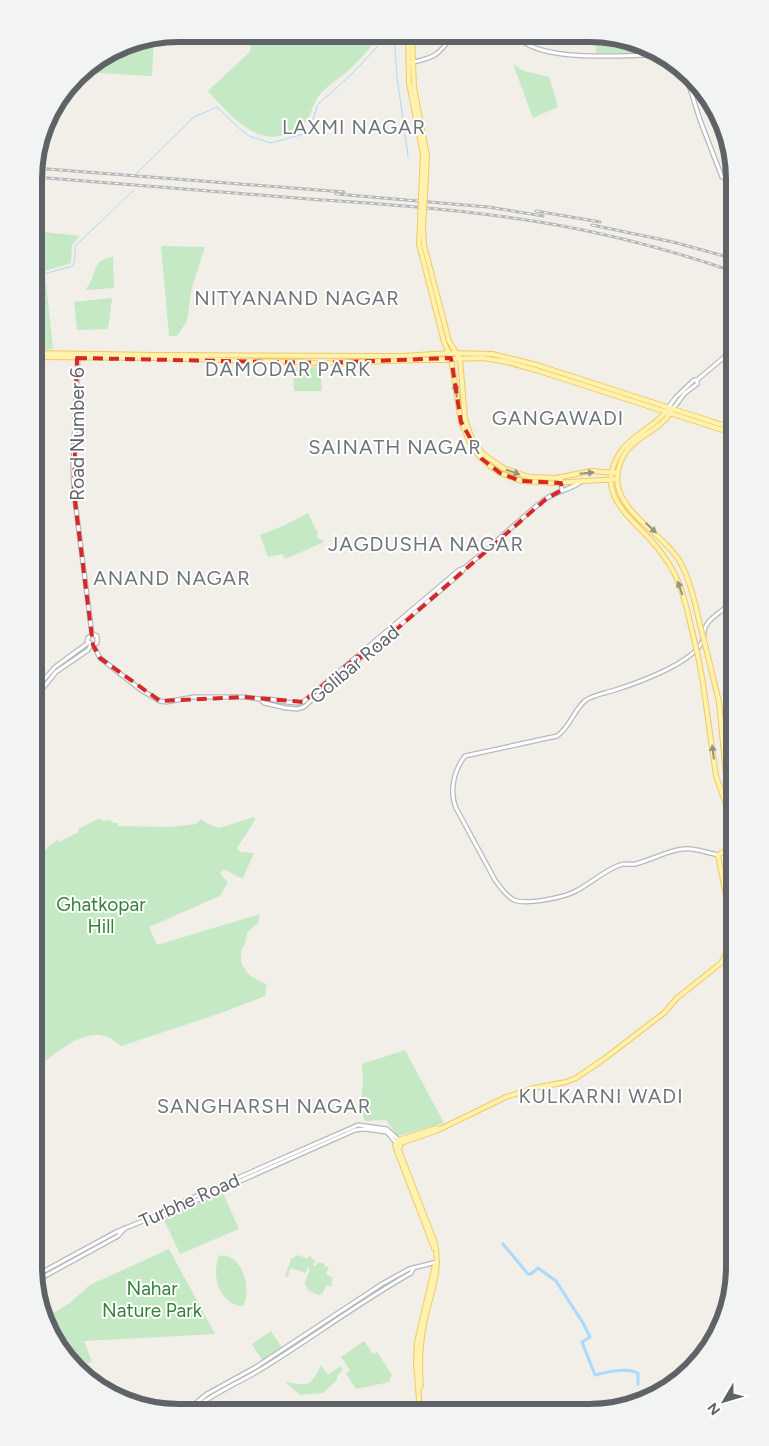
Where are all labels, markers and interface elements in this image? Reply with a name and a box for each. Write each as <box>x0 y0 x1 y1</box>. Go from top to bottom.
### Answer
district label: LAXMI NAGAR <box>282 115 426 139</box>
district label: NITYANAND NAGAR <box>194 286 400 310</box>
district label: DAMODAR PARK <box>205 357 371 381</box>
street label: Road Number 6 <box>66 367 89 501</box>
one-way arrow <box>452 382 460 398</box>
district label: GANGAWADI <box>492 406 624 430</box>
district label: SAINATH NAGAR <box>308 435 482 459</box>
one-way arrow <box>579 468 595 476</box>
one-way arrow <box>506 469 521 476</box>
one-way arrow <box>644 522 656 534</box>
district label: JAGDUSHA NAGAR <box>328 532 524 556</box>
district label: ANAND NAGAR <box>93 566 251 590</box>
one-way arrow <box>676 580 684 595</box>
street label: Golibar Road <box>305 620 404 708</box>
one-way arrow <box>709 744 717 760</box>
park label: Ghatkopar Hill <box>56 893 146 938</box>
district label: KULKARNI WADI <box>518 1084 684 1108</box>
district label: SANGHARSH NAGAR <box>157 1094 371 1118</box>
street label: Turbhe Road <box>136 1168 243 1233</box>
park label: Nahar Nature Park <box>102 1277 203 1322</box>
north arrow <box>699 1376 749 1426</box>
text: N <box>704 1399 724 1418</box>

